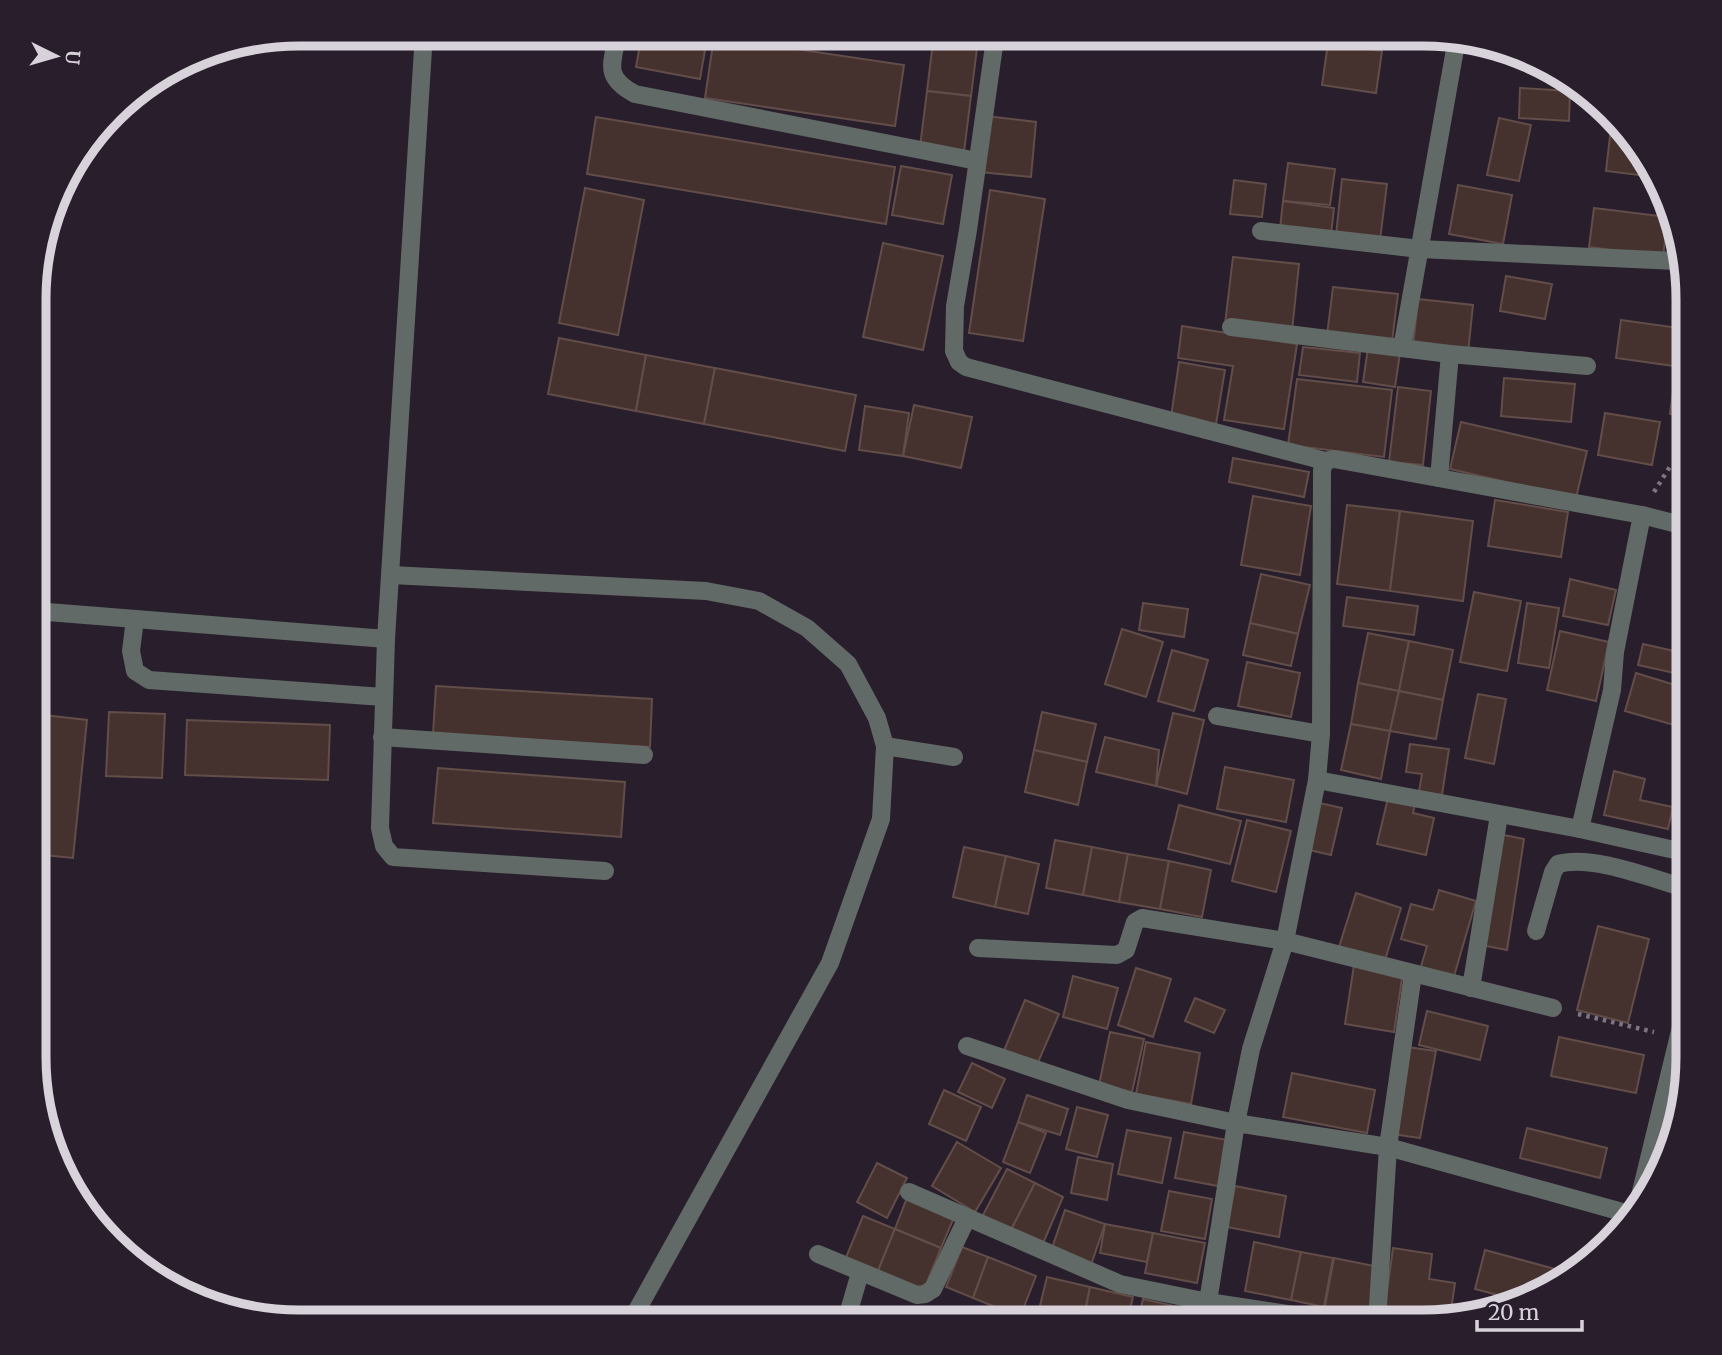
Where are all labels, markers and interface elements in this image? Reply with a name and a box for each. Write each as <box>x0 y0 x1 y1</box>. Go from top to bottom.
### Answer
north arrow <box>21 21 91 91</box>
text: U <box>60 49 86 66</box>
scale bar <box>1477 1288 1582 1332</box>
text: 20 m <box>1488 1299 1540 1326</box>

